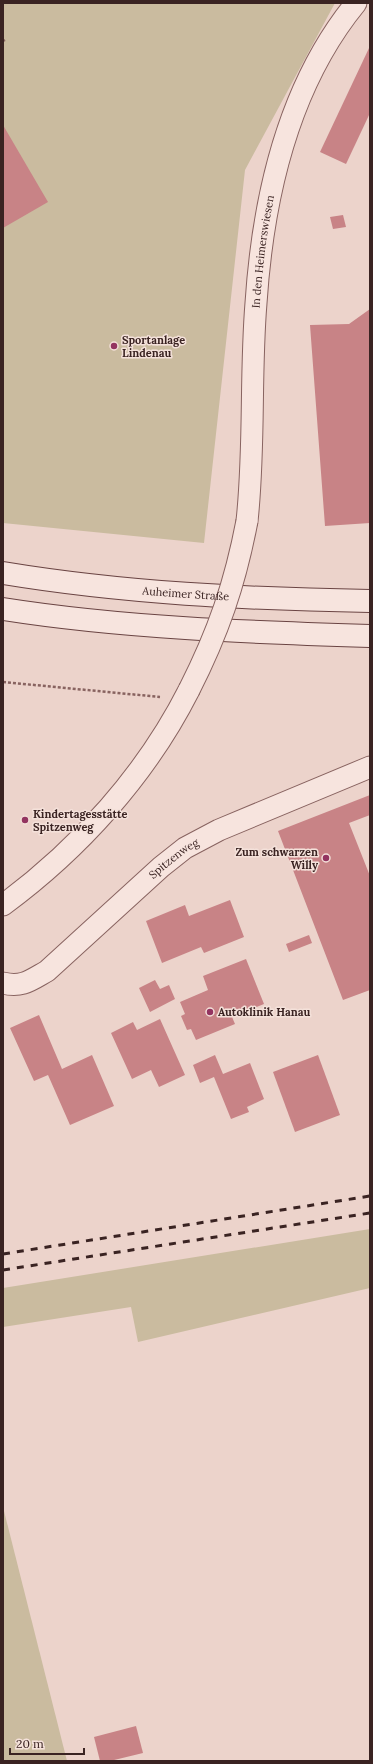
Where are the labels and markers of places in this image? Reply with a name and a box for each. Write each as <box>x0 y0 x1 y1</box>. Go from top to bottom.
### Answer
place label: Sportanlage Lindenau <box>122 333 185 360</box>
marker: Sportanlage Lindenau <box>109 341 119 351</box>
place label: Kindertagesstätte Spitzenweg <box>33 807 127 834</box>
marker: Kindertagesstätte Spitzenweg <box>20 815 30 825</box>
place label: Zum schwarzen Willy <box>236 845 319 872</box>
marker: Zum schwarzen Willy <box>321 853 331 863</box>
place label: Autoklinik Hanau <box>218 1005 310 1019</box>
marker: Autoklinik Hanau <box>205 1007 215 1017</box>

